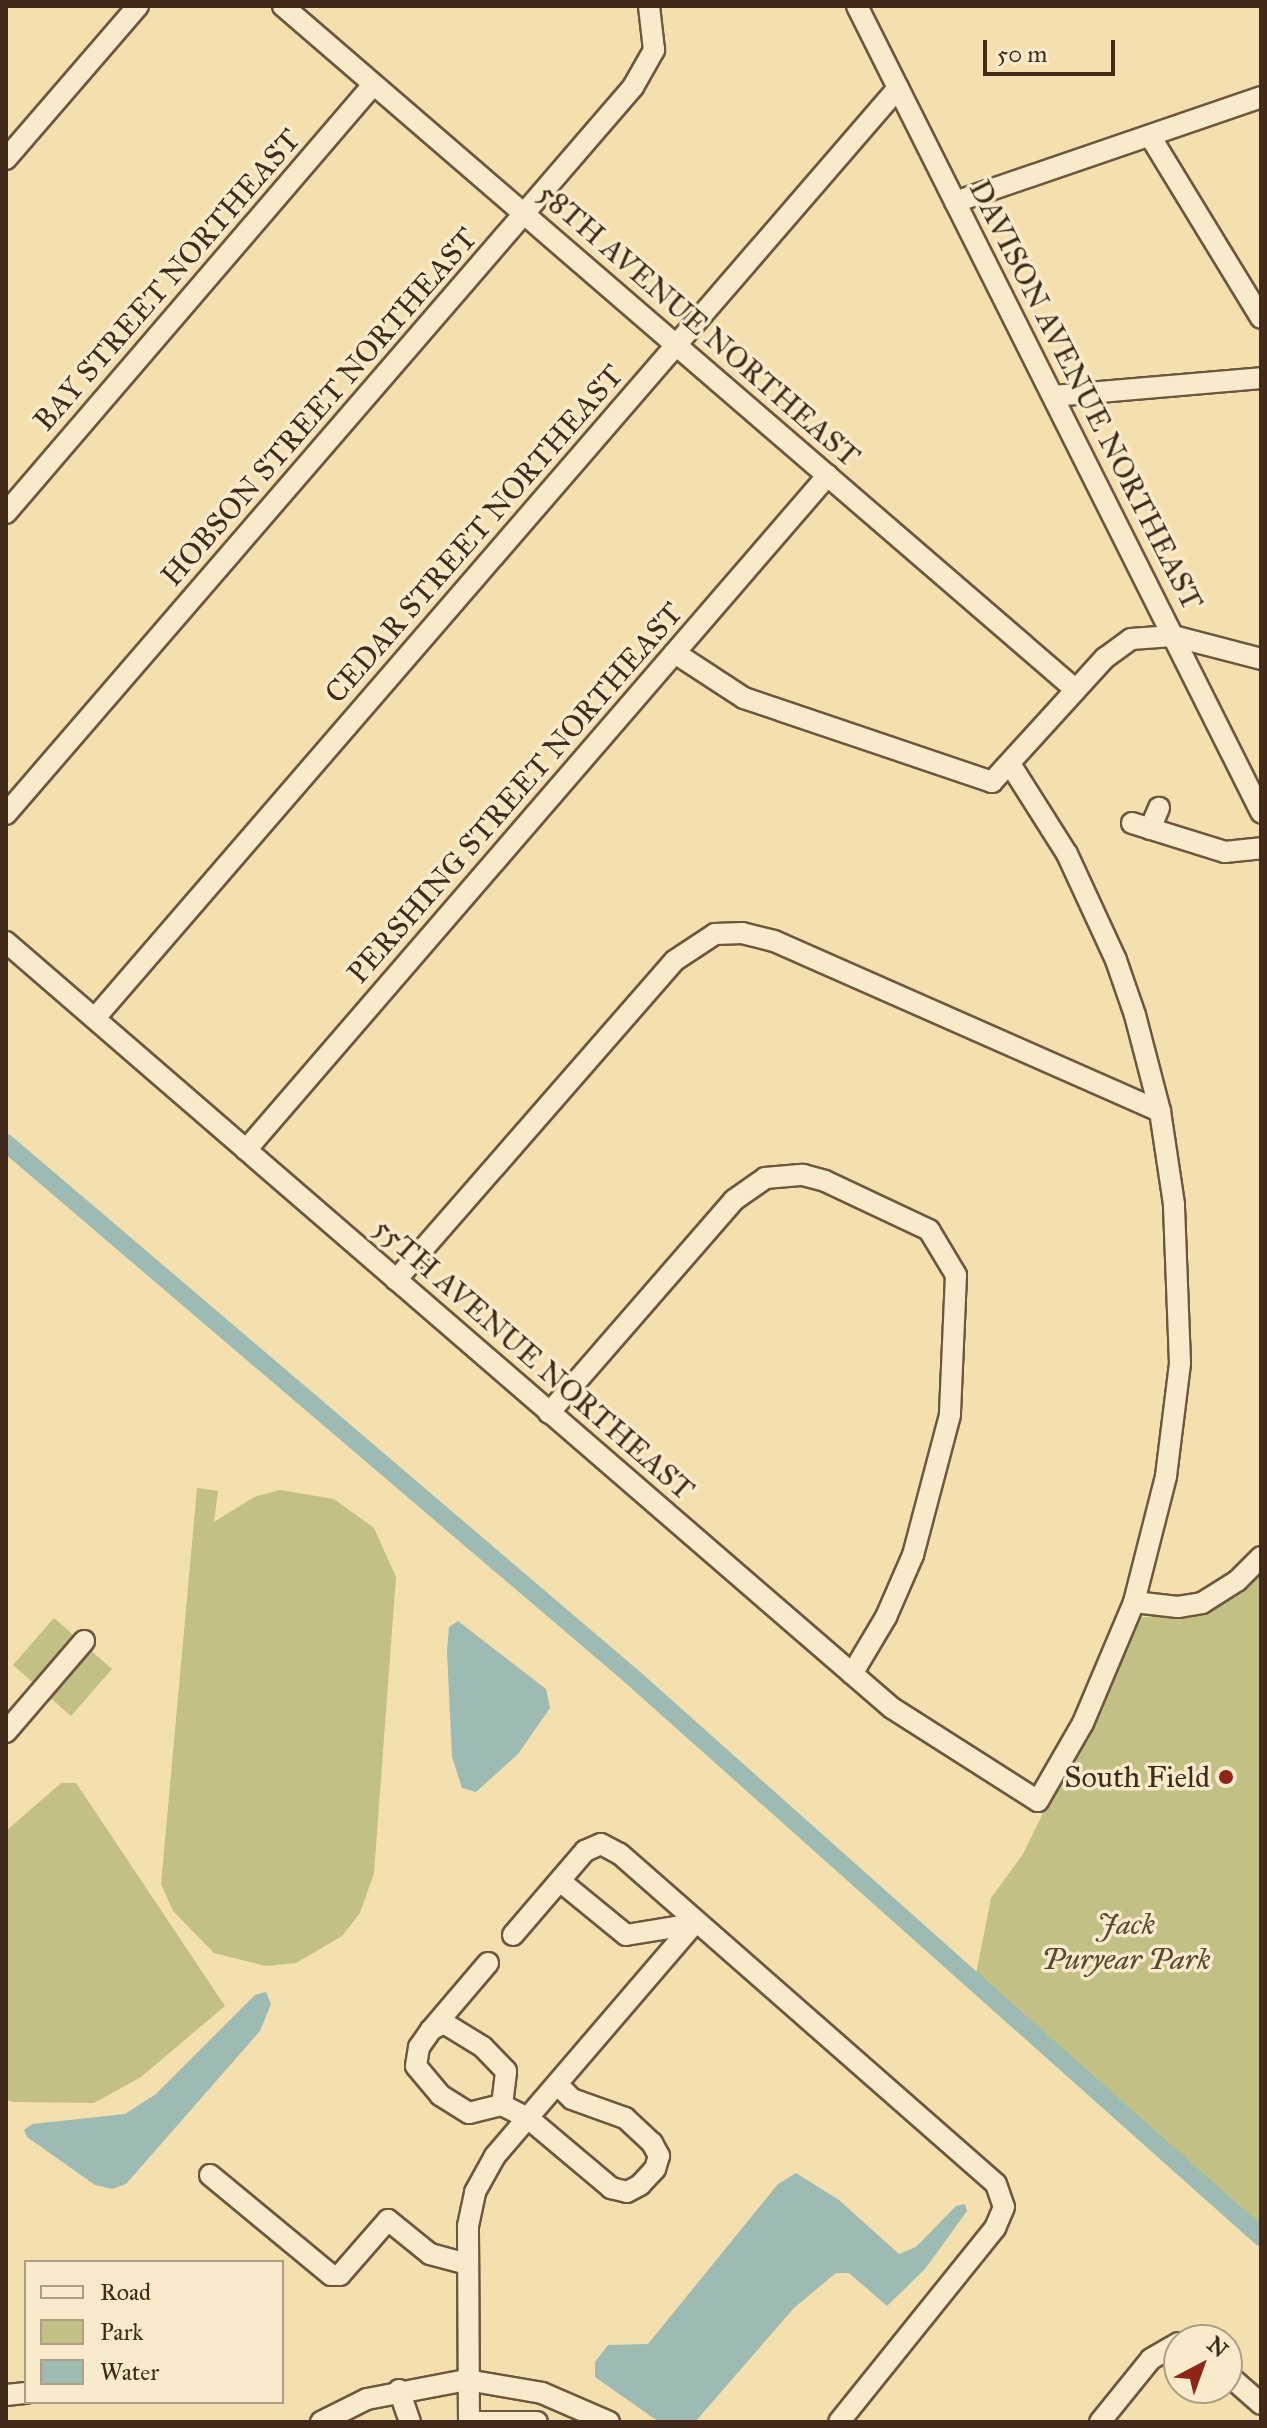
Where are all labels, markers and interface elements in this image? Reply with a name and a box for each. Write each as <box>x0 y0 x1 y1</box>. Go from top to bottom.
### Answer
scale bar <box>987 24 1119 74</box>
text: 50 m <box>997 39 1047 69</box>
street label: BAY STREET NORTHEAST <box>26 122 308 438</box>
street label: DAVISON AVENUE NORTHEAST <box>961 174 1211 616</box>
street label: 58TH AVENUE NORTHEAST <box>531 175 867 475</box>
street label: HOBSON STREET NORTHEAST <box>154 221 484 593</box>
street label: CEDAR STREET NORTHEAST <box>317 358 631 710</box>
street label: PERSHING STREET NORTHEAST <box>340 595 690 991</box>
street label: 55TH AVENUE NORTHEAST <box>366 1210 702 1508</box>
place label: South Field <box>1064 1759 1210 1795</box>
marker: South Field <box>1217 1768 1235 1786</box>
park label: Jack Puryear Park <box>1041 1906 1211 1976</box>
legend <box>24 2260 284 2404</box>
text: Road <box>100 2277 151 2307</box>
text: Park <box>100 2317 143 2347</box>
north arrow <box>1163 2324 1243 2404</box>
text: N <box>1202 2331 1234 2363</box>
text: Water <box>100 2357 159 2387</box>

